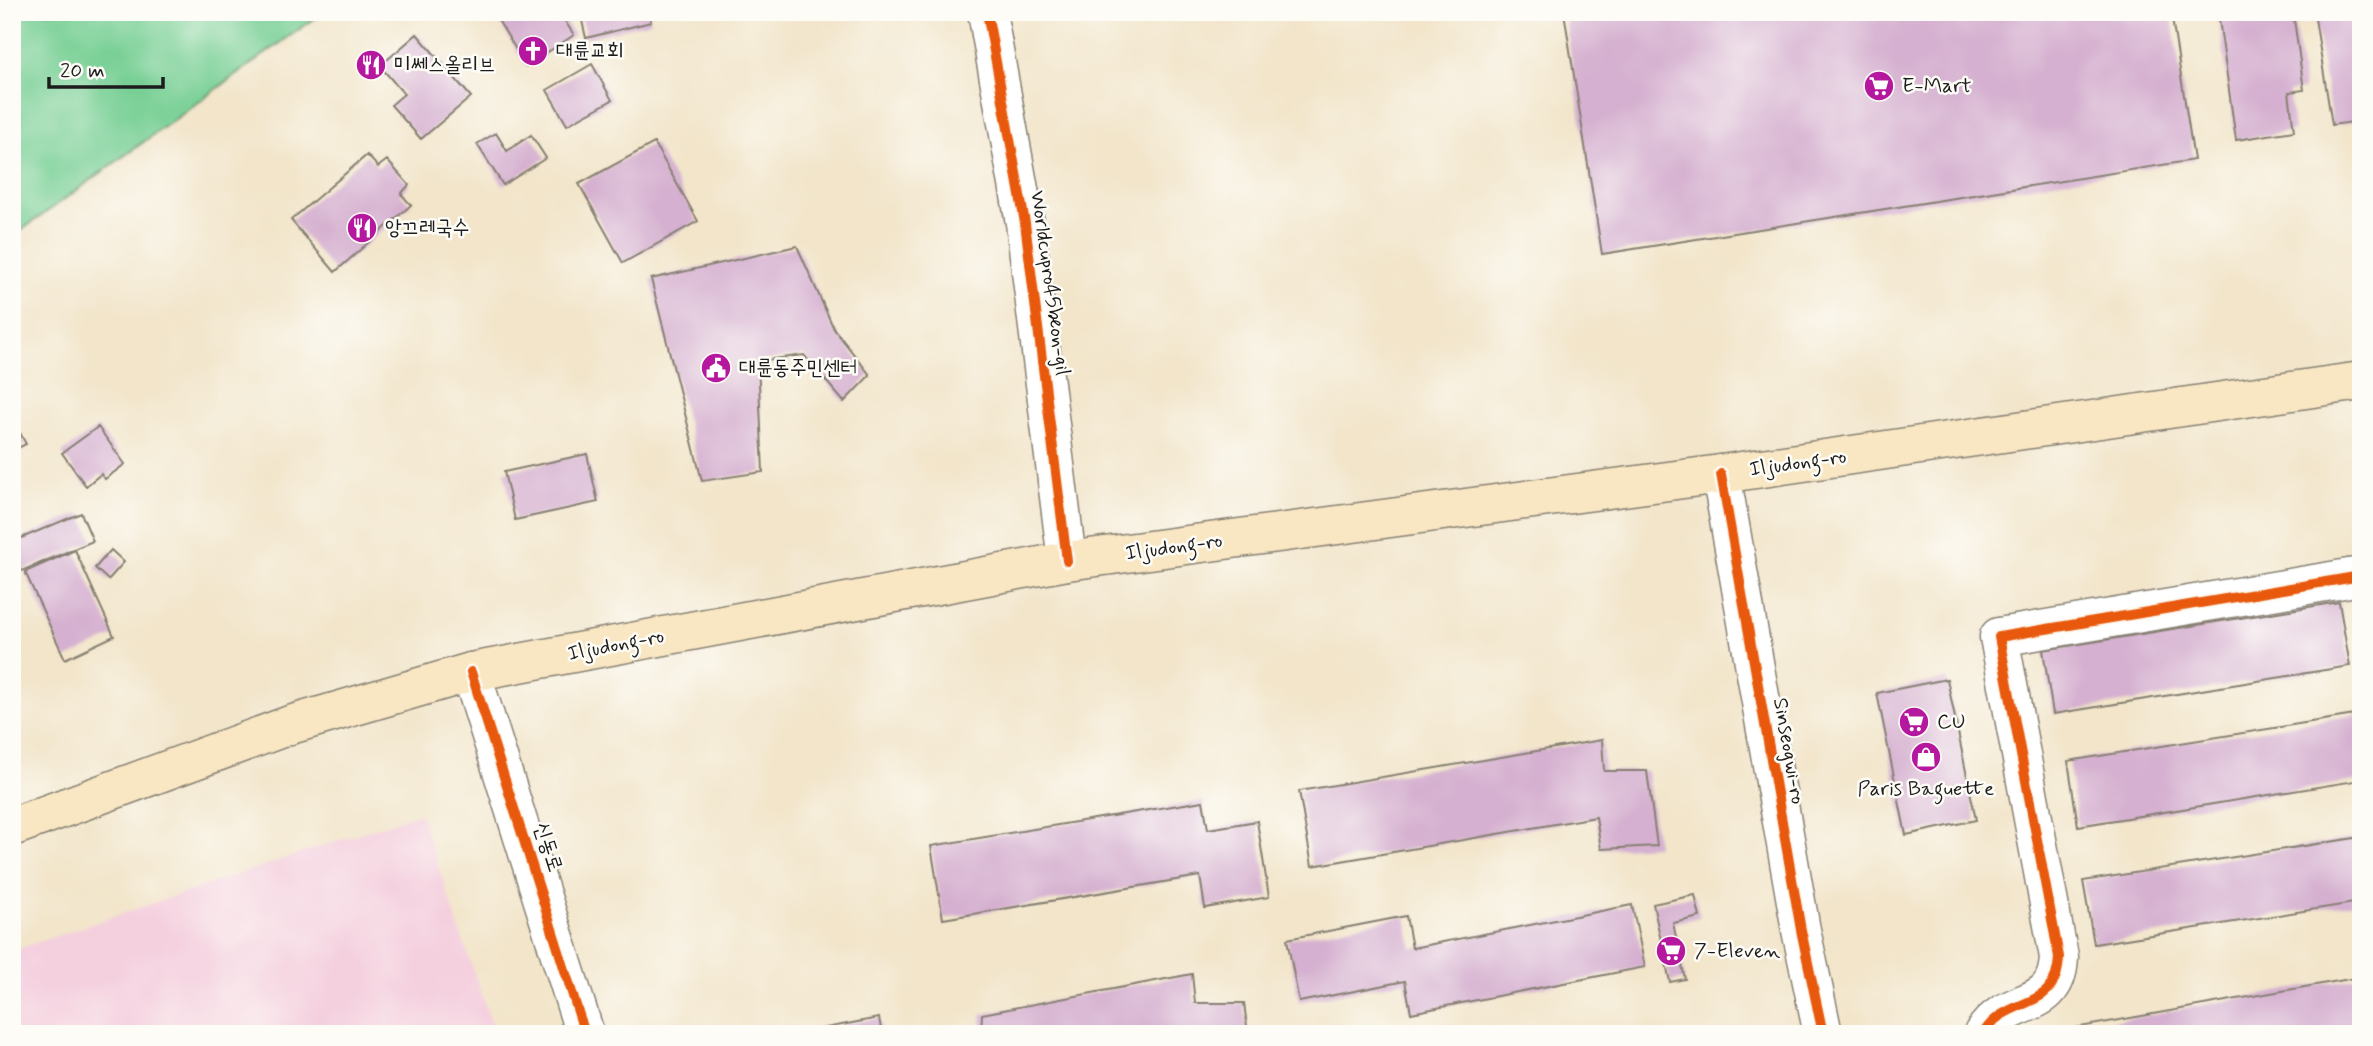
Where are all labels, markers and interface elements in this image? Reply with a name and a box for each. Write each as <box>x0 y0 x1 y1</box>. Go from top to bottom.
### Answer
church icon: 대륜교회 <box>516 34 550 68</box>
place label: 대륜교회 <box>556 37 624 65</box>
scale bar <box>49 46 163 90</box>
restaurant icon: 미쎄스올리브 <box>354 48 388 82</box>
place label: 미쎄스올리브 <box>394 51 495 79</box>
text: 20 m <box>60 57 105 85</box>
supermarket icon: E-Mart <box>1862 69 1896 103</box>
place label: E-Mart <box>1902 72 1972 100</box>
street label: Worldcupro45beon-gil <box>1023 189 1077 377</box>
restaurant icon: 앙끄레국수 <box>345 211 379 245</box>
place label: 앙끄레국수 <box>385 214 470 242</box>
public building icon: 대륜동주민센터 <box>699 351 733 385</box>
place label: 대륜동주민센터 <box>739 354 857 382</box>
street label: Iljudong-ro <box>1748 442 1848 486</box>
street label: Iljudong-ro <box>1124 526 1224 570</box>
street label: Iljudong-ro <box>566 622 667 670</box>
street label: Sinseogwi-ro <box>1766 695 1812 807</box>
supermarket icon: CU <box>1897 705 1931 739</box>
place label: CU <box>1937 708 1966 736</box>
shop icon: Paris Baguette <box>1909 740 1943 774</box>
place label: Paris Baguette <box>1858 775 1994 805</box>
street label: 신동로 <box>527 819 569 875</box>
supermarket icon: 7-Eleven <box>1654 934 1688 968</box>
place label: 7-Eleven <box>1694 937 1781 965</box>

